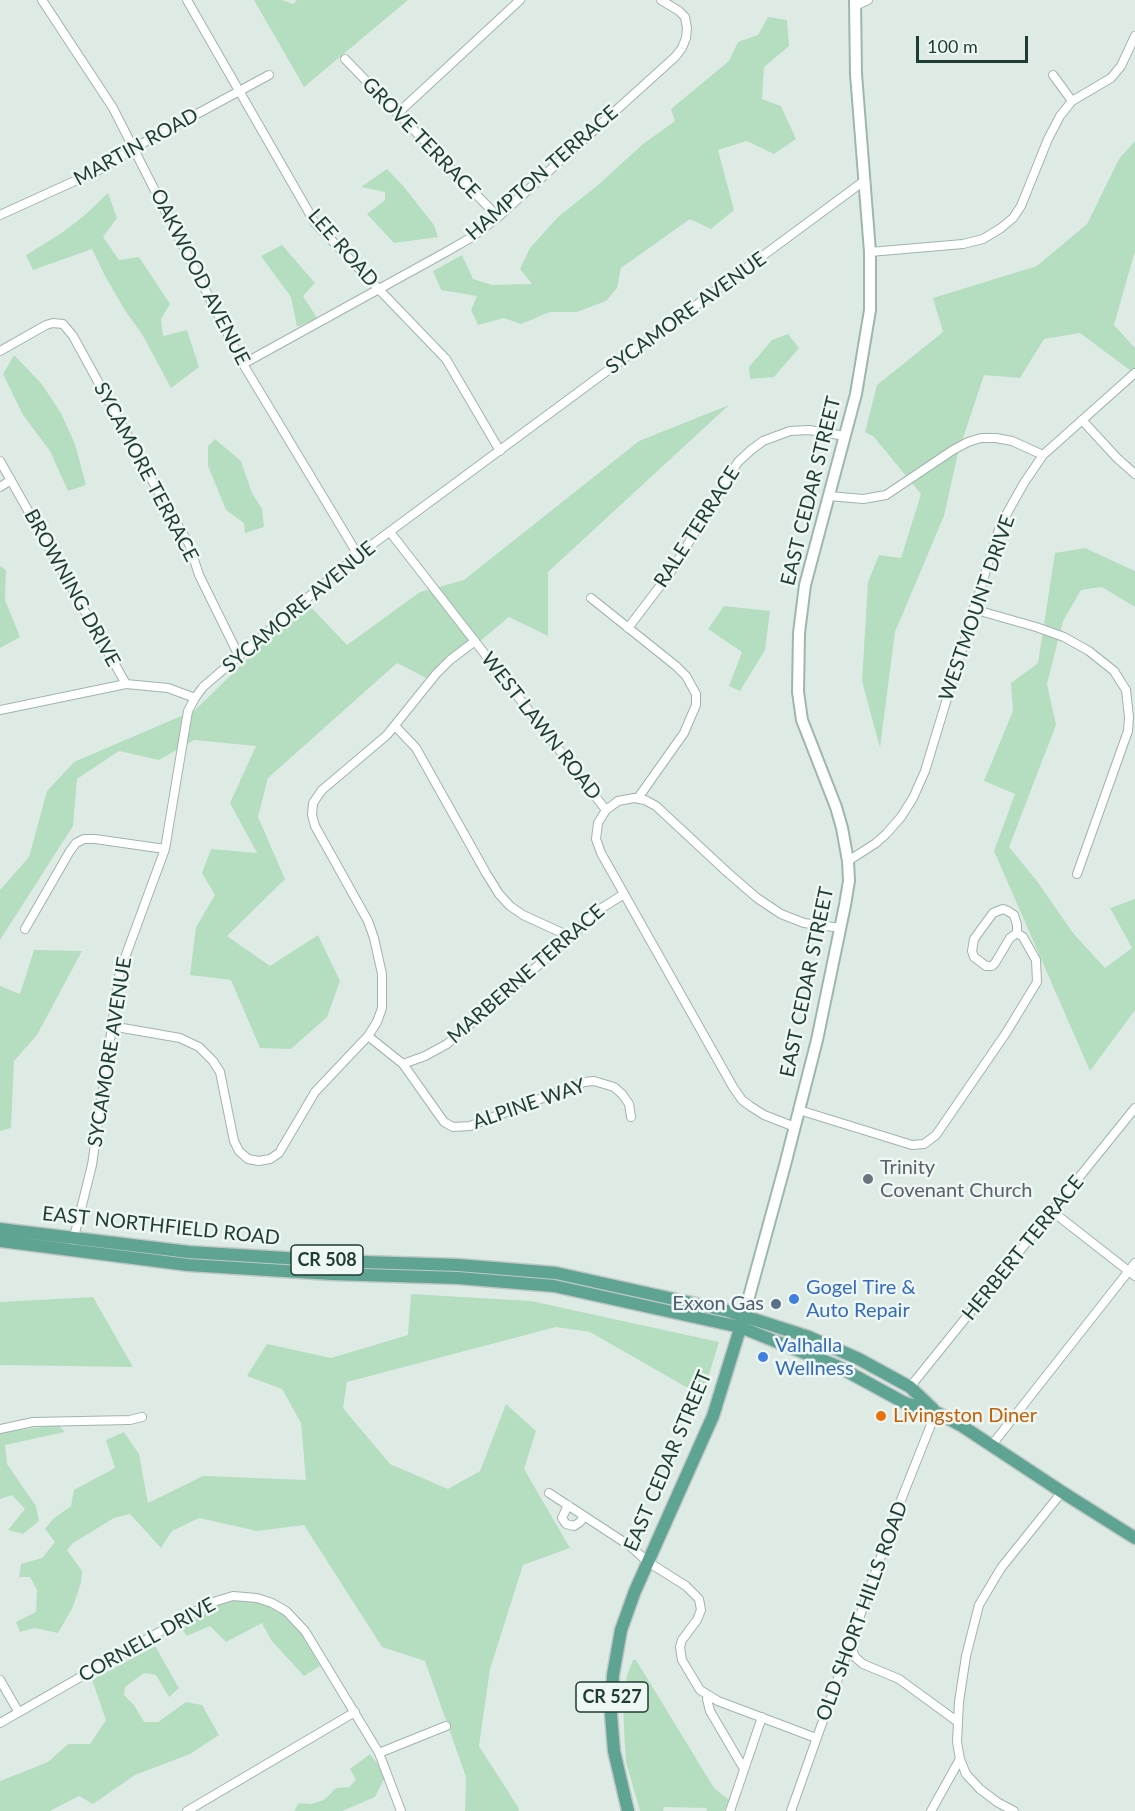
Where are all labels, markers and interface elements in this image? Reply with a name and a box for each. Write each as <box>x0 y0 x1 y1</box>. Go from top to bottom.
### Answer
scale bar <box>919 24 1032 62</box>
text: 100 m <box>927 35 978 57</box>
street label: GROVE TERRACE <box>357 72 485 204</box>
street label: HAMPTON TERRACE <box>461 100 623 246</box>
street label: MARTIN ROAD <box>70 103 202 191</box>
street label: OAKWOOD AVENUE <box>145 185 255 369</box>
street label: LEE ROAD <box>303 204 383 292</box>
street label: SYCAMORE AVENUE <box>601 247 771 379</box>
street label: SYCAMORE TERRACE <box>89 378 203 566</box>
street label: EAST CEDAR STREET <box>776 394 846 588</box>
street label: RALE TERRACE <box>649 462 745 592</box>
street label: BROWNING DRIVE <box>19 505 125 671</box>
street label: WESTMOUNT DRIVE <box>934 512 1020 704</box>
street label: SYCAMORE AVENUE <box>218 536 380 678</box>
street label: WEST LAWN ROAD <box>476 647 606 805</box>
street label: EAST CEDAR STREET <box>775 885 839 1079</box>
street label: MARBERNE TERRACE <box>443 899 609 1049</box>
street label: SYCAMORE AVENUE <box>83 955 137 1149</box>
street label: ALPINE WAY <box>469 1073 589 1135</box>
place label: Trinity Covenant Church <box>880 1156 1032 1203</box>
street label: HERBERT TERRACE <box>957 1171 1089 1325</box>
marker: Trinity Covenant Church <box>861 1172 875 1186</box>
street label: EAST NORTHFIELD ROAD <box>41 1202 281 1250</box>
road number: CR 508 <box>291 1245 363 1275</box>
place label: Gogel Tire & Auto Repair <box>806 1276 916 1323</box>
place label: Exxon Gas <box>672 1292 764 1316</box>
marker: Gogel Tire & Auto Repair <box>787 1292 801 1306</box>
marker: Exxon Gas <box>769 1297 783 1311</box>
place label: Valhalla Wellness <box>775 1334 854 1381</box>
marker: Valhalla Wellness <box>756 1350 770 1364</box>
street label: EAST CEDAR STREET <box>619 1367 717 1555</box>
place label: Livingston Diner <box>893 1404 1037 1428</box>
marker: Livingston Diner <box>874 1409 888 1423</box>
street label: OLD SHORT HILLS ROAD <box>811 1498 913 1724</box>
street label: CORNELL DRIVE <box>74 1593 220 1687</box>
road number: CR 527 <box>576 1682 648 1712</box>

